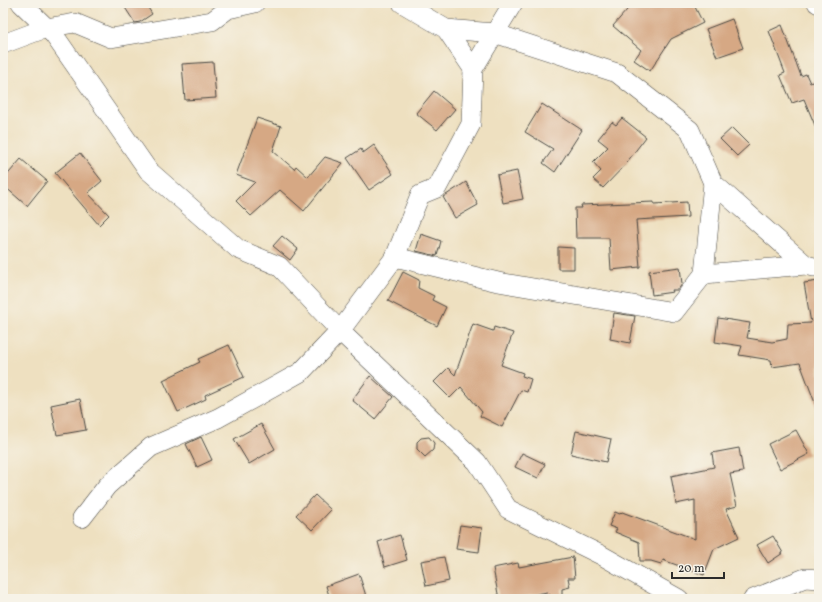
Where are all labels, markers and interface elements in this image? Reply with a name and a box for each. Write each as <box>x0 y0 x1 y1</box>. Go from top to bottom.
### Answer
scale bar <box>672 554 724 580</box>
text: 20 m <box>678 561 705 577</box>

